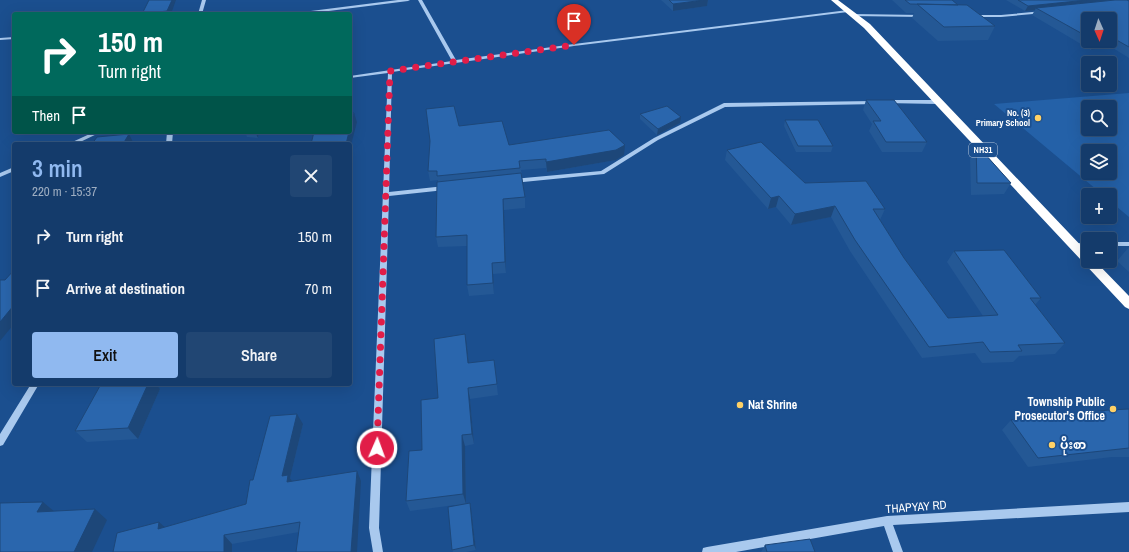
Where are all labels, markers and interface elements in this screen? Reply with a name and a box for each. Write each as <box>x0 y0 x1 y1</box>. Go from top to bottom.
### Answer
pin <box>557 4 591 45</box>
icon: arrive <box>563 10 585 32</box>
north arrow <box>1081 12 1117 48</box>
map controls <box>1081 12 1117 268</box>
text: 150 m <box>98 23 163 61</box>
icon: right <box>32 28 84 80</box>
button: sound <box>1081 56 1117 92</box>
text: Turn right <box>98 59 161 84</box>
button: search <box>1081 100 1117 136</box>
icon: arrive <box>68 104 90 126</box>
text: Then <box>32 105 60 126</box>
place label: No. (3) Primary School <box>976 107 1031 129</box>
marker: No. (3) Primary School <box>1033 113 1043 123</box>
road number: NH31 <box>969 143 997 157</box>
button: layers <box>1081 144 1117 180</box>
text: 3 min <box>32 152 83 184</box>
button: close <box>290 155 332 197</box>
text: 220 m · 15:37 <box>32 183 97 200</box>
button: + <box>1081 188 1117 224</box>
icon: right <box>32 225 54 247</box>
text: Turn right <box>66 226 123 247</box>
text: 150 m <box>298 226 332 247</box>
button: − <box>1081 232 1117 268</box>
icon: arrive <box>32 277 54 299</box>
text: Arrive at destination <box>66 278 185 299</box>
text: 70 m <box>305 278 332 299</box>
button: Exit <box>32 332 178 378</box>
button: Share <box>186 332 332 378</box>
place label: Township Public Prosecutor's Office <box>1015 394 1106 424</box>
place label: Nat Shrine <box>748 397 798 413</box>
marker: Nat Shrine <box>735 400 745 410</box>
marker: Township Public Prosecutor's Office <box>1108 404 1118 414</box>
position arrow <box>356 427 398 469</box>
place label: ပိုးစာ <box>1060 436 1086 456</box>
marker: ပိုးစာ <box>1047 440 1057 450</box>
street label: THAPYAY RD <box>885 497 947 517</box>

